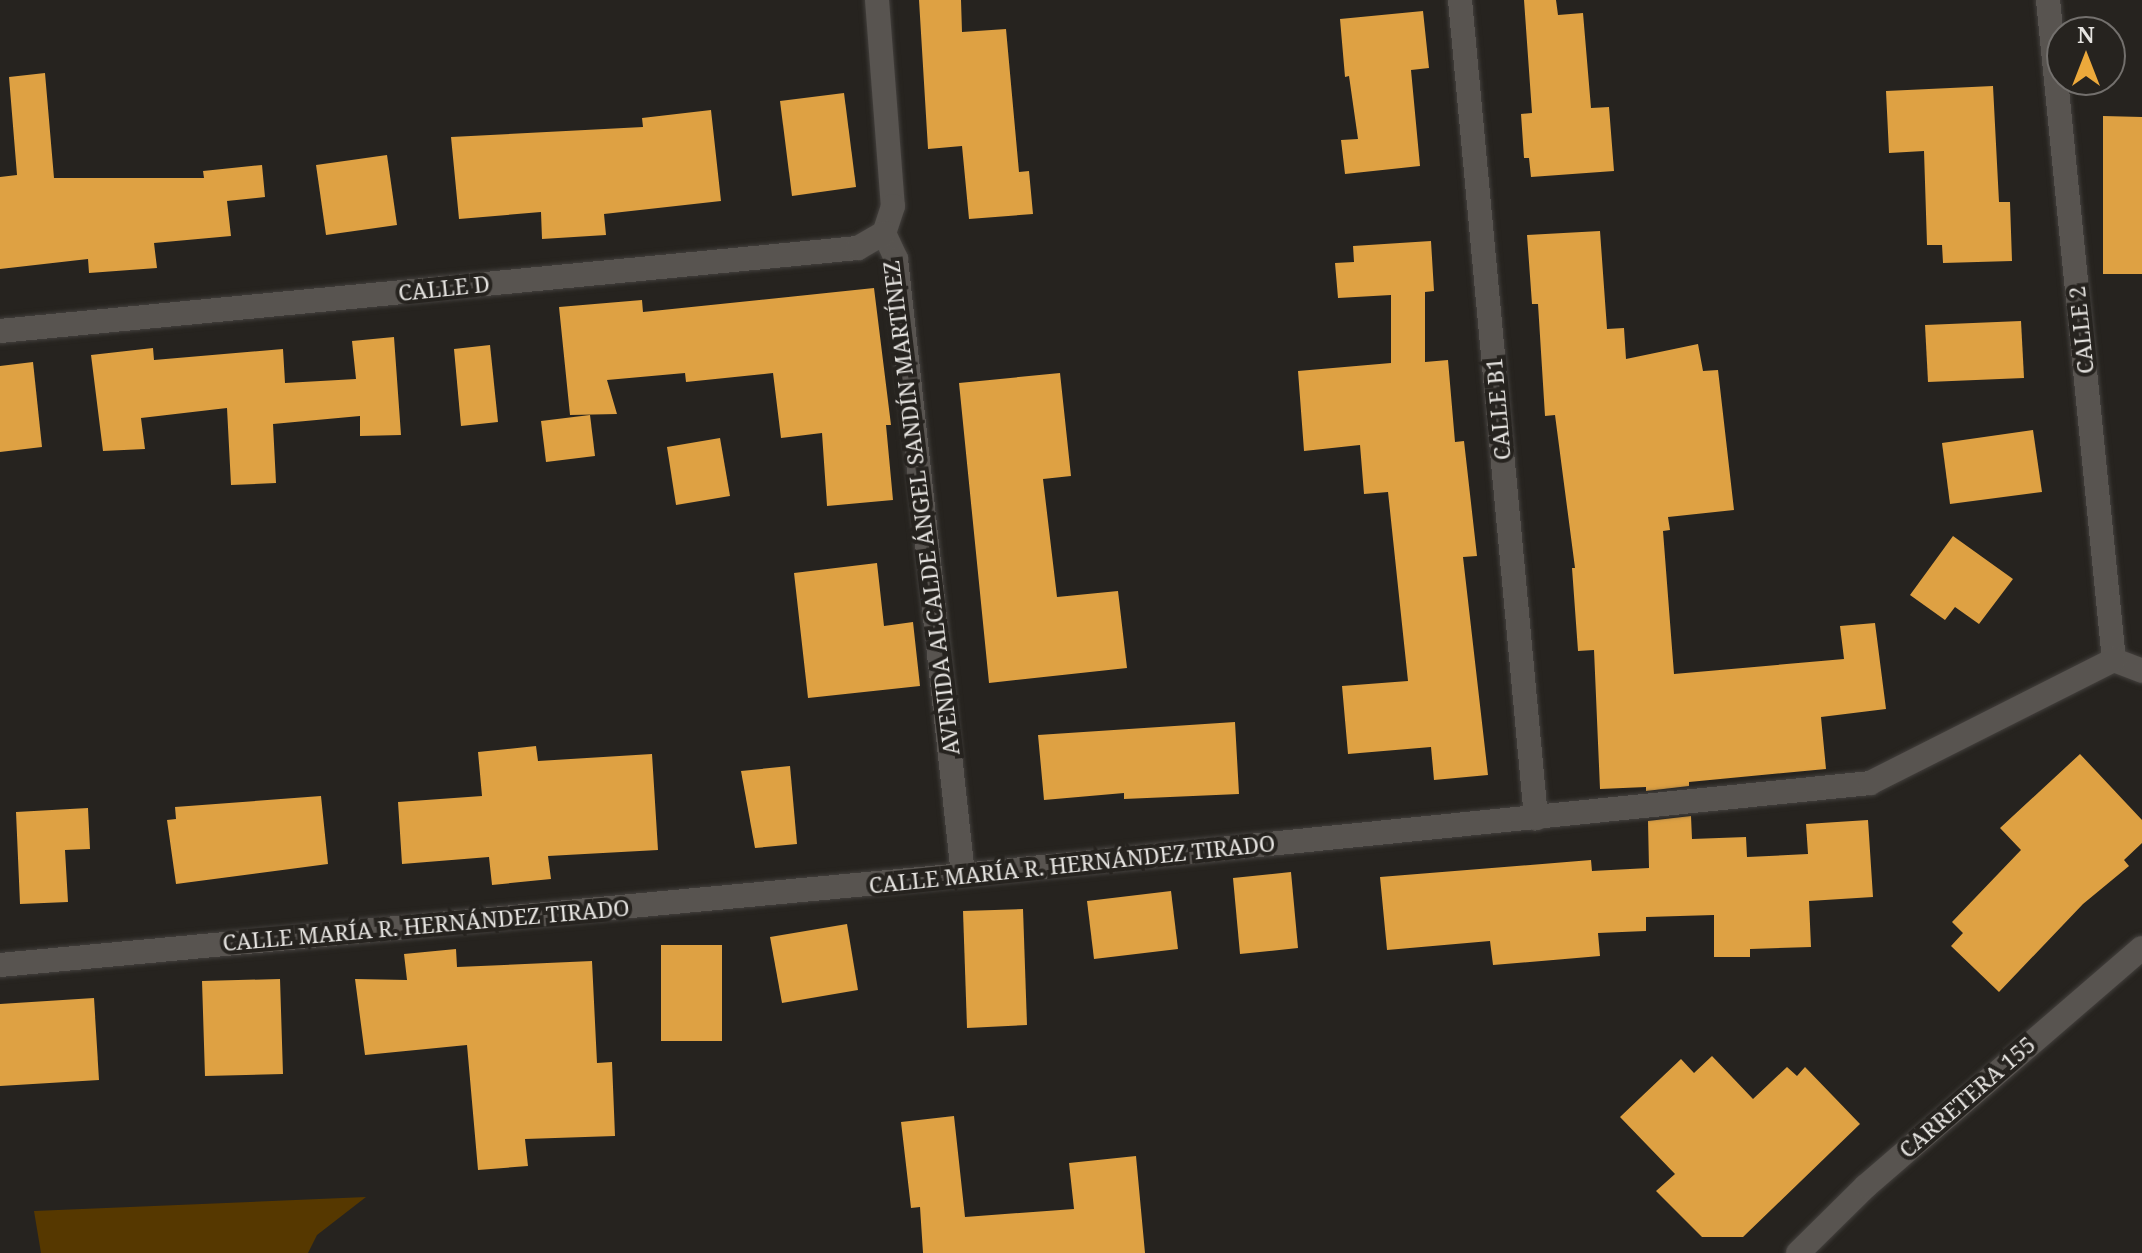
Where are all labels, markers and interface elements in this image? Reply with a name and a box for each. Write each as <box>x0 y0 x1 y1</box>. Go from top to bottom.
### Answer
north arrow <box>2046 16 2126 96</box>
text: N <box>2077 19 2095 49</box>
street label: AVENIDA ALCALDE ÁNGEL SANDÍN MARTÍNEZ <box>878 259 964 757</box>
street label: CALLE D <box>397 270 491 306</box>
street label: CALLE 2 <box>2063 285 2099 375</box>
street label: CALLE B1 <box>1480 357 1516 461</box>
street label: CALLE MARÍA R. HERNÁNDEZ TIRADO <box>868 830 1276 898</box>
street label: CALLE MARÍA R. HERNÁNDEZ TIRADO <box>221 894 631 956</box>
street label: CARRETERA 155 <box>1894 1031 2040 1163</box>

